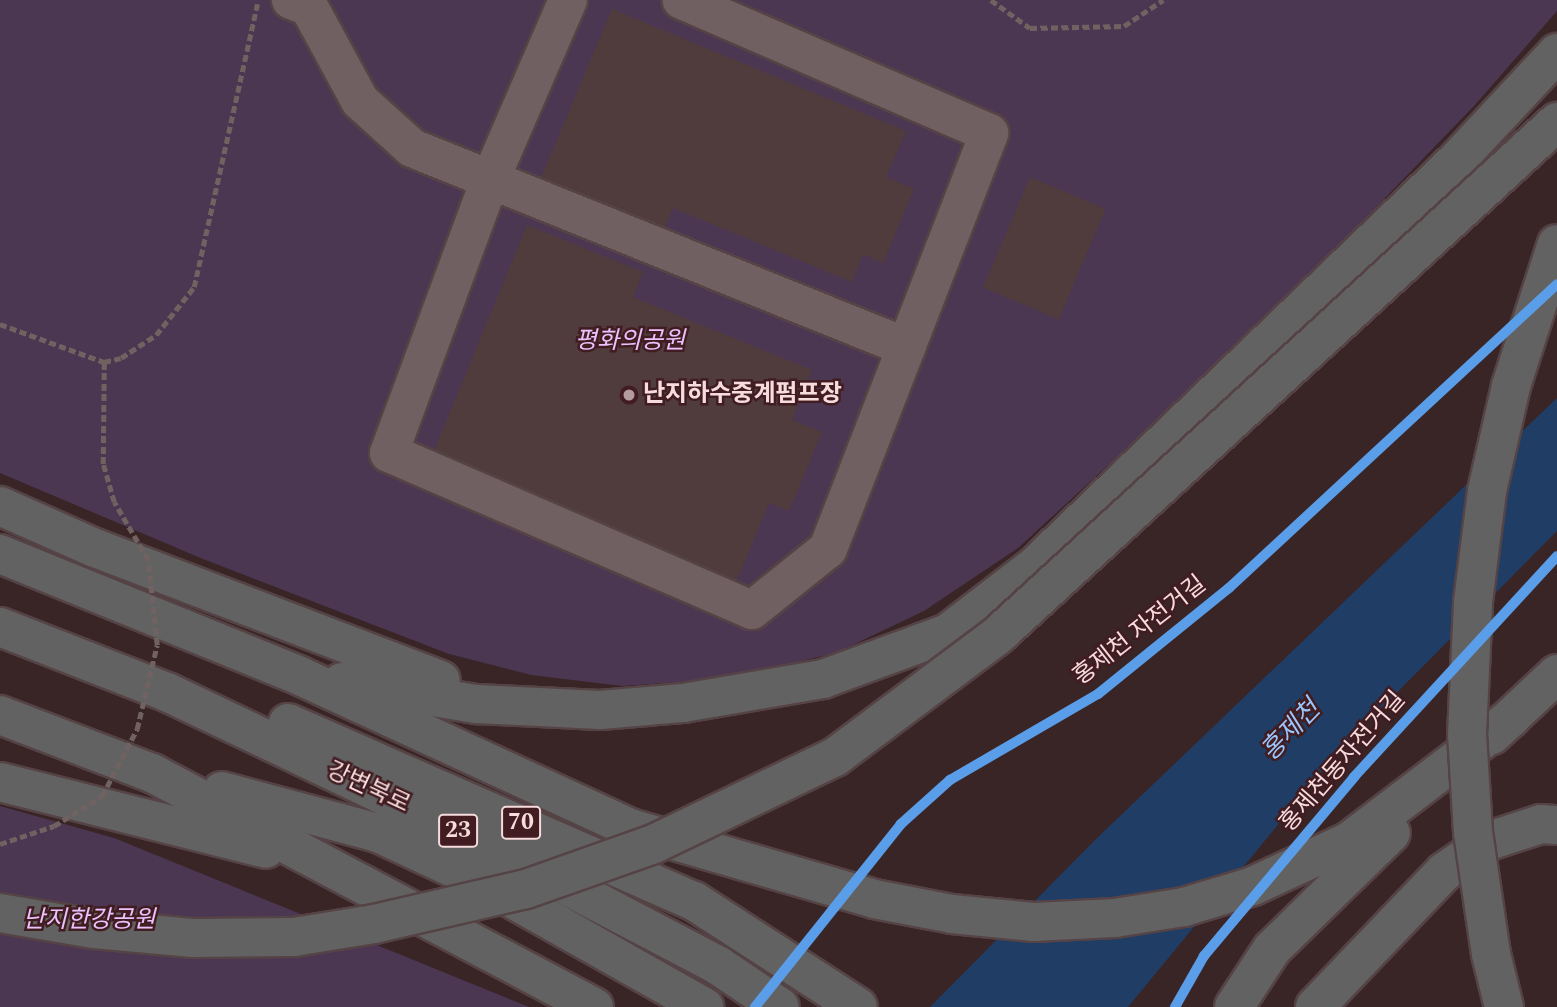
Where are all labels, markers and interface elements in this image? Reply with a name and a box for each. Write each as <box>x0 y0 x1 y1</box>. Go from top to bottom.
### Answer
park label: 평화의공원 <box>575 328 685 356</box>
place label: 난지하수중계펌프장 <box>643 381 842 409</box>
marker: 난지하수중계펌프장 <box>621 387 637 403</box>
street label: 홍제천 자전거길 <box>1068 570 1212 692</box>
street label: 홍제천동자전거길 <box>1274 686 1412 838</box>
water label: 홍제천 <box>1255 694 1327 768</box>
street label: 강변북로 <box>322 756 414 820</box>
road number: 70 <box>500 804 542 842</box>
road number: 23 <box>437 811 479 850</box>
park label: 난지한강공원 <box>23 907 155 935</box>

